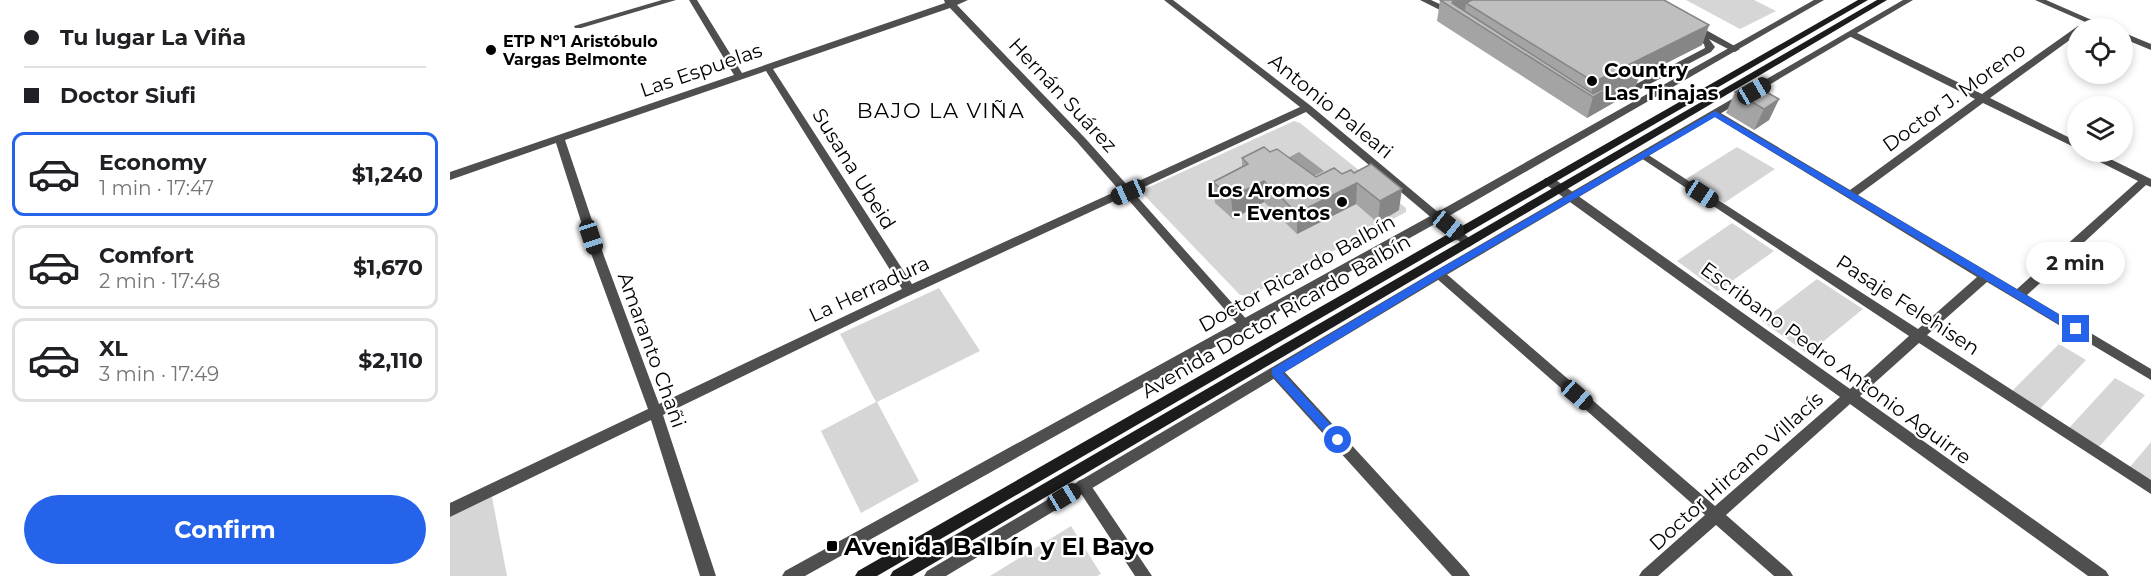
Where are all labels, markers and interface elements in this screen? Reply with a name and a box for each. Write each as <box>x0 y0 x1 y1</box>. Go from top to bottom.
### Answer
map controls <box>2067 18 2133 162</box>
button: locate <box>2067 18 2133 84</box>
text: Tu lugar La Viña <box>60 24 246 51</box>
place label: ETP Nº1 Aristóbulo Vargas Belmonte <box>502 32 658 69</box>
street label: Hernán Suárez <box>1004 33 1122 157</box>
street label: Doctor J. Moreno <box>1878 37 2030 157</box>
street label: Las Espuelas <box>637 38 765 102</box>
marker: ETP Nº1 Aristóbulo Vargas Belmonte <box>484 43 498 57</box>
street label: Antonio Paleari <box>1264 49 1398 163</box>
place label: Country Las Tinajas <box>1604 58 1719 105</box>
marker: Country Las Tinajas <box>1585 74 1599 88</box>
car <box>1734 74 1774 108</box>
text: Doctor Siufi <box>60 82 196 109</box>
button: layers <box>2067 96 2133 162</box>
district label: BAJO LA VIÑA <box>857 98 1025 123</box>
street label: Susana Ubeid <box>807 104 901 234</box>
icon: car <box>27 147 81 201</box>
text: Economy <box>99 149 207 176</box>
text: $1,240 <box>352 161 423 188</box>
text: 1 min · 17:47 <box>99 176 214 200</box>
car <box>1108 176 1148 208</box>
car <box>1682 177 1722 211</box>
place label: Los Aromos - Eventos <box>1207 178 1330 225</box>
marker: Los Aromos - Eventos <box>1335 195 1349 209</box>
car <box>1428 207 1468 243</box>
street label: Doctor Ricardo Balbín <box>1195 209 1399 337</box>
car <box>577 217 605 257</box>
street label: Avenida Doctor Ricardo Balbín <box>1137 229 1415 403</box>
icon: car <box>27 240 81 294</box>
text: Comfort <box>99 242 194 269</box>
callout: 2 min <box>2026 242 2126 284</box>
street label: Pasaje Felehisen <box>1832 250 1984 360</box>
street label: La Herradura <box>805 251 933 327</box>
text: 2 min <box>2046 251 2105 275</box>
text: $1,670 <box>353 254 423 281</box>
street label: Escribano Pedro Antonio Aguirre <box>1696 257 1976 469</box>
text: 2 min · 17:48 <box>99 269 220 293</box>
street label: Amaranto Chañi <box>613 269 691 431</box>
route end <box>2062 315 2089 342</box>
icon: car <box>27 333 81 387</box>
text: XL <box>99 335 128 362</box>
text: $2,110 <box>358 347 423 374</box>
text: 3 min · 17:49 <box>99 362 219 386</box>
car <box>1558 376 1596 414</box>
street label: Doctor Hircano Villacís <box>1644 386 1828 555</box>
route start <box>1324 426 1351 453</box>
car <box>1044 480 1084 514</box>
button: Confirm <box>24 495 426 564</box>
place label: Avenida Balbín y El Bayo <box>843 532 1154 561</box>
marker: Avenida Balbín y El Bayo <box>825 539 839 553</box>

